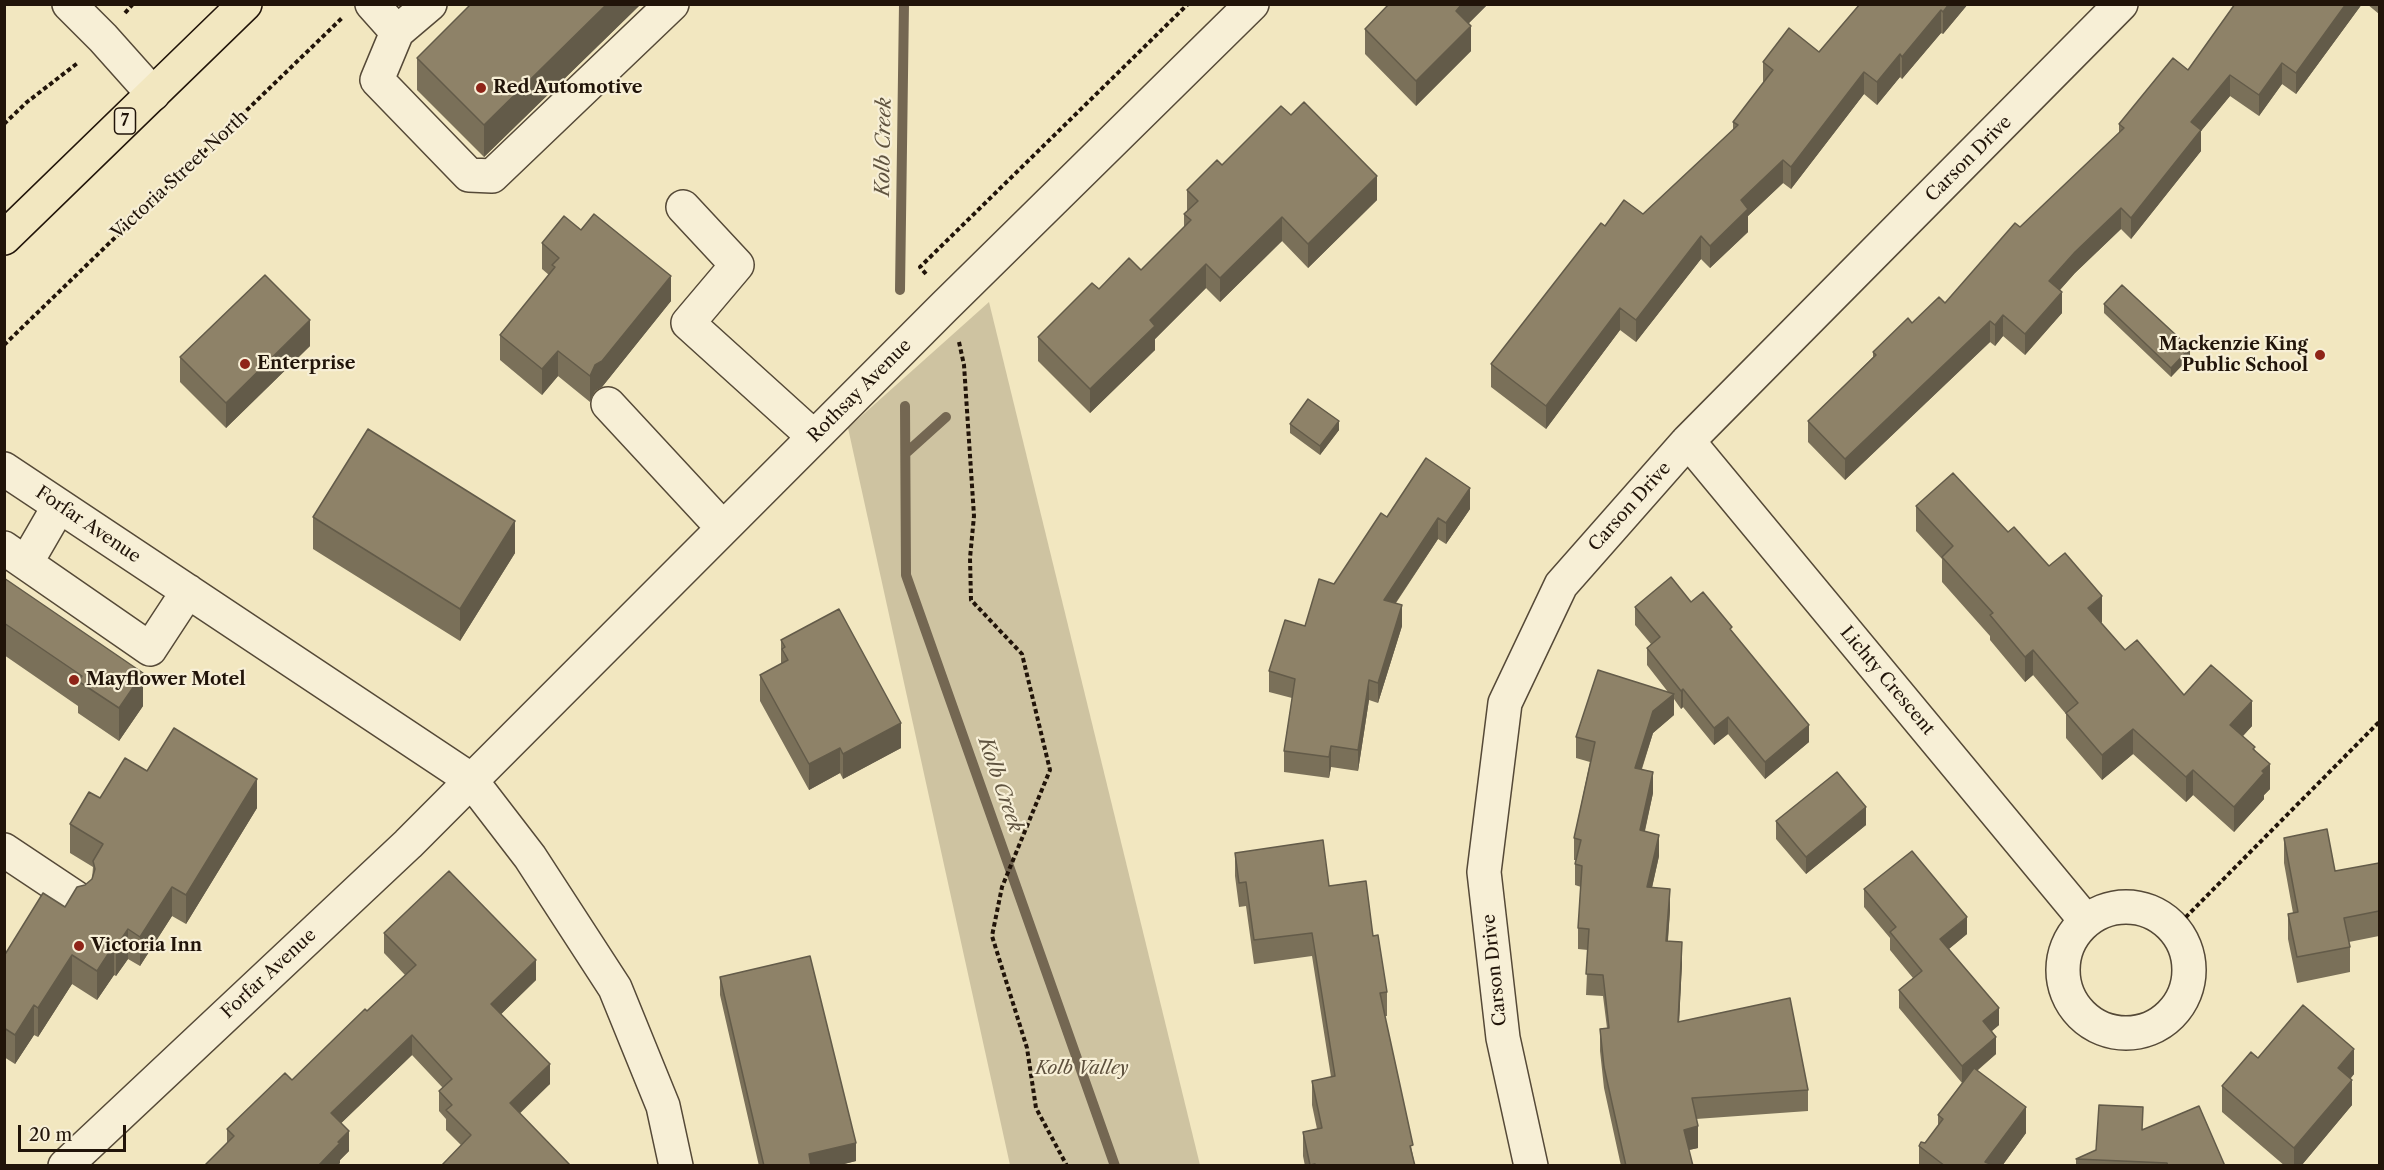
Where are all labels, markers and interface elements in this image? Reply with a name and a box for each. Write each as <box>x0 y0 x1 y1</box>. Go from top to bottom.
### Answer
place label: Red Automotive <box>493 77 643 99</box>
marker: Red Automotive <box>474 81 488 95</box>
water label: Kolb Creek <box>871 97 897 197</box>
street label: Victoria Street North <box>107 106 253 244</box>
road number: 7 <box>114 108 136 134</box>
street label: Carson Drive <box>1922 112 2016 206</box>
place label: Mackenzie King Public School <box>2159 334 2308 376</box>
street label: Rothsay Avenue <box>804 335 916 447</box>
marker: Mackenzie King Public School <box>2313 348 2327 362</box>
place label: Enterprise <box>257 353 355 375</box>
marker: Enterprise <box>238 357 252 371</box>
street label: Carson Drive <box>1584 458 1676 556</box>
street label: Forfar Avenue <box>31 482 145 568</box>
street label: Lichty Crescent <box>1835 622 1939 740</box>
place label: Mayflower Motel <box>86 669 246 691</box>
marker: Mayflower Motel <box>67 673 81 687</box>
water label: Kolb Creek <box>973 734 1027 836</box>
street label: Carson Drive <box>1478 913 1512 1027</box>
street label: Forfar Avenue <box>217 925 321 1023</box>
place label: Victoria Inn <box>91 935 202 957</box>
marker: Victoria Inn <box>72 939 86 953</box>
park label: Kolb Valley <box>1035 1058 1129 1080</box>
scale bar <box>21 1113 129 1151</box>
text: 20 m <box>29 1124 72 1146</box>

